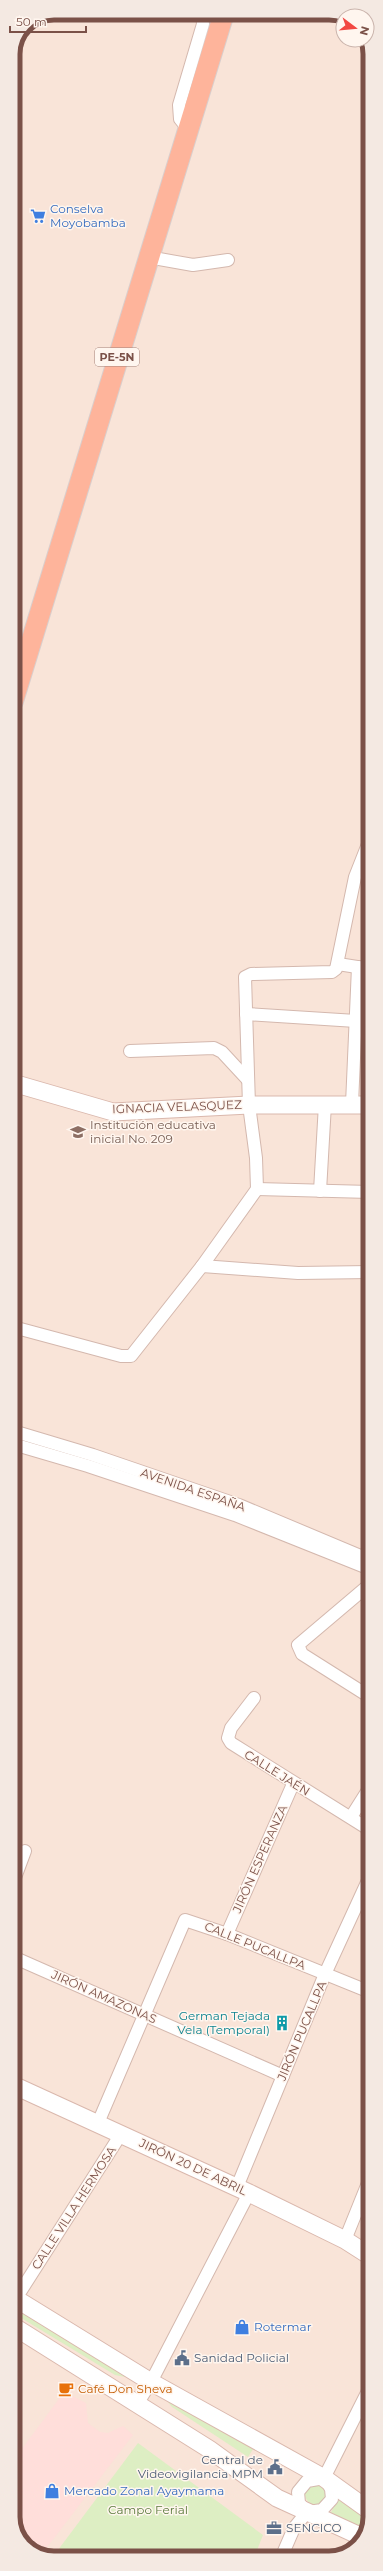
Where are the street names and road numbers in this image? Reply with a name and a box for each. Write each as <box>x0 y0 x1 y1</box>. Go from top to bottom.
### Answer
road number: PE-5N <box>95 348 139 366</box>
street label: IGNACIA VELASQUEZ <box>112 1097 242 1116</box>
street label: AVENIDA ESPAÑA <box>139 1465 248 1515</box>
street label: CALLE JAÉN <box>242 1746 313 1799</box>
street label: JIRÓN ESPERANZA <box>229 1802 290 1916</box>
street label: CALLE PUCALLPA <box>202 1918 308 1973</box>
street label: JIRÓN AMAZONAS <box>48 1966 159 2026</box>
street label: JIRÓN PUCALLPA <box>273 1978 330 2084</box>
street label: JIRÓN 20 DE ABRIL <box>136 2135 250 2198</box>
street label: CALLE VILLA HERMOSA <box>28 2143 119 2272</box>

